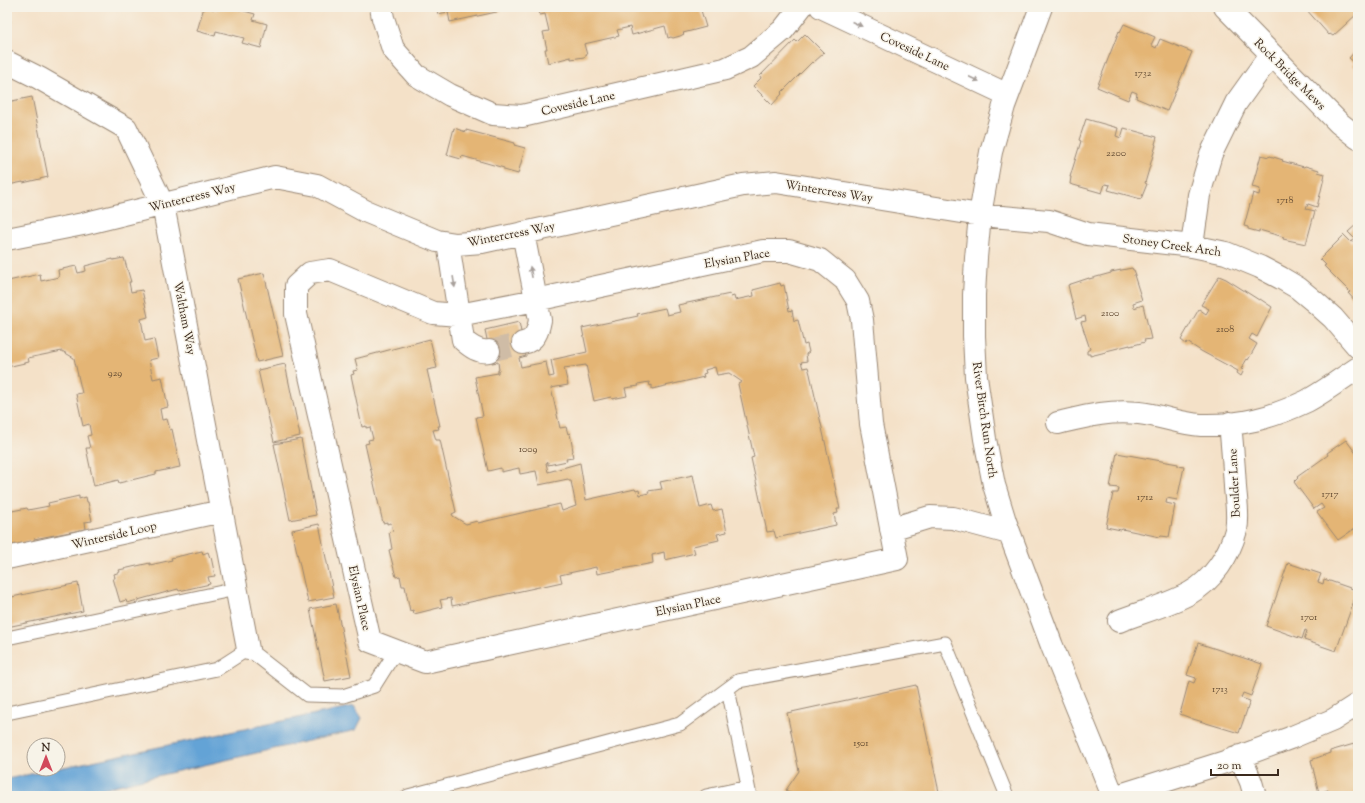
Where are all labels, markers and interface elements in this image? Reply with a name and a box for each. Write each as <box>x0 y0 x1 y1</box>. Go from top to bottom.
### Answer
one-way arrow <box>851 21 862 27</box>
street label: Coveside Lane <box>877 28 953 76</box>
street label: Rock Bridge Mews <box>1249 35 1330 115</box>
house number: 1732 <box>1134 66 1152 81</box>
one-way arrow <box>969 76 980 82</box>
street label: Coveside Lane <box>540 87 617 121</box>
house number: 2200 <box>1106 146 1126 161</box>
street label: Wintercress Way <box>784 176 874 208</box>
street label: Wintercress Way <box>147 179 237 217</box>
house number: 1718 <box>1277 193 1293 208</box>
street label: Wintercress Way <box>466 218 556 252</box>
street label: Stoney Creek Arch <box>1121 230 1222 262</box>
street label: Elysian Place <box>703 244 772 274</box>
one-way arrow <box>527 266 533 278</box>
one-way arrow <box>451 276 457 288</box>
street label: Waltham Way <box>168 280 200 356</box>
house number: 2100 <box>1101 306 1119 321</box>
house number: 2108 <box>1216 322 1234 337</box>
street label: River Birch Run North <box>967 361 1001 480</box>
house number: 929 <box>108 366 122 381</box>
house number: 1009 <box>519 442 538 457</box>
street label: Boulder Lane <box>1224 448 1246 518</box>
house number: 1717 <box>1322 487 1338 502</box>
house number: 1712 <box>1137 490 1154 505</box>
street label: Winterside Loop <box>70 517 159 555</box>
street label: Elysian Place <box>343 564 375 633</box>
street label: Elysian Place <box>654 590 723 622</box>
house number: 1701 <box>1301 610 1318 625</box>
house number: 1713 <box>1212 682 1228 697</box>
house number: 1501 <box>853 736 869 751</box>
north arrow <box>26 737 66 777</box>
text: N <box>41 740 51 756</box>
scale bar <box>1211 751 1278 777</box>
text: 20 m <box>1217 757 1242 775</box>

